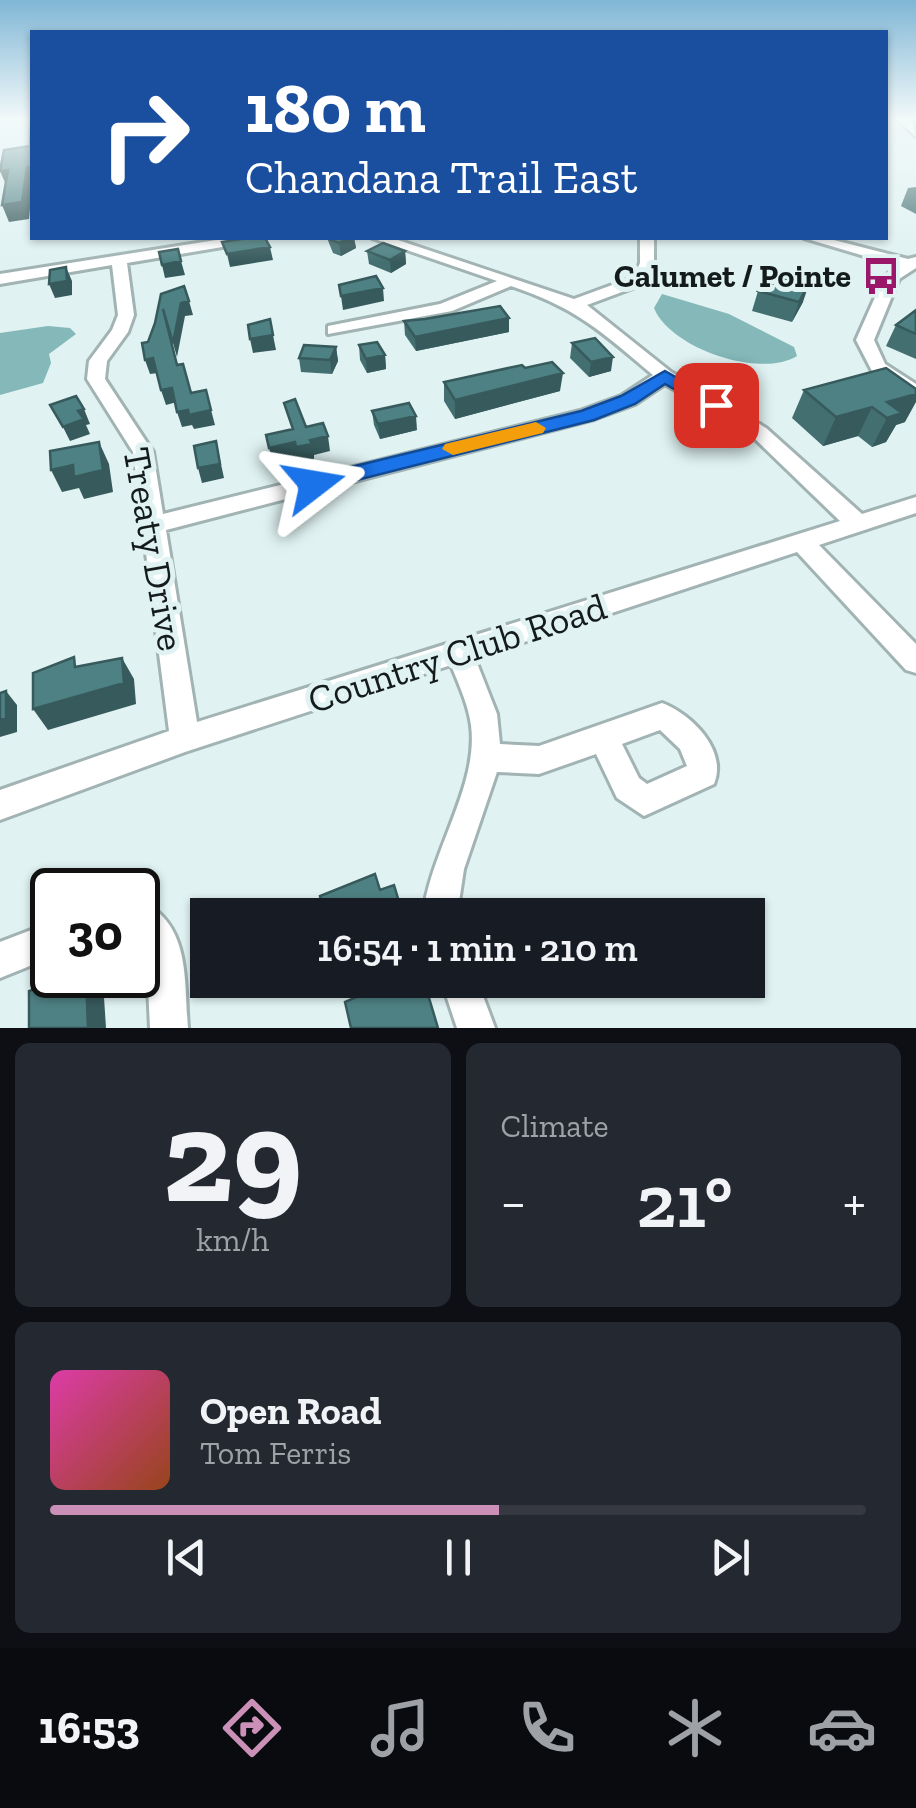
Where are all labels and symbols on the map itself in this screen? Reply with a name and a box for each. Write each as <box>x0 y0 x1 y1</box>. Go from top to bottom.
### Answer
bus stop icon: Calumet / Pointe <box>860 255 902 297</box>
place label: Calumet / Pointe <box>614 257 851 295</box>
pin <box>674 363 759 448</box>
position arrow <box>262 432 366 536</box>
street label: Treaty Drive <box>113 444 195 654</box>
street label: Country Club Road <box>302 583 612 723</box>
speed limit sign: 30 <box>30 868 160 998</box>

